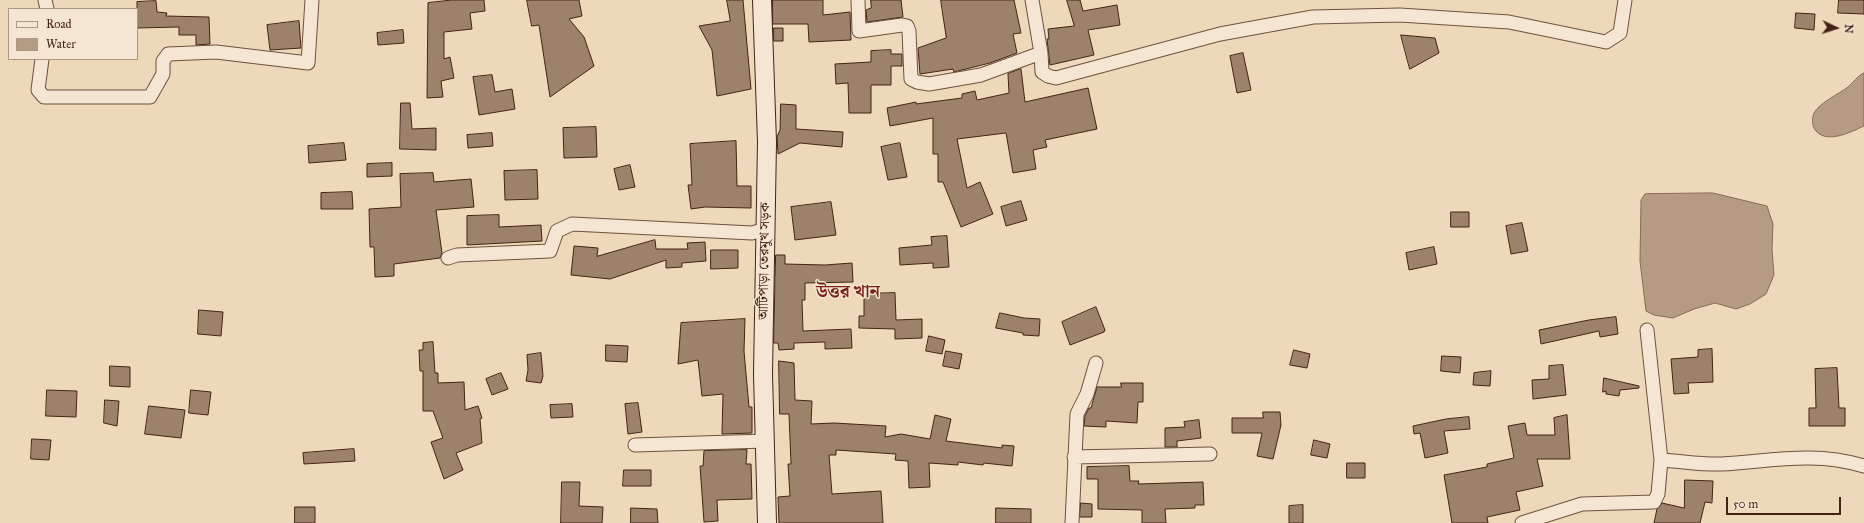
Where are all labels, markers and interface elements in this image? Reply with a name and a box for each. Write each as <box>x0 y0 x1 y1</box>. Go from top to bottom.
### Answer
legend <box>8 8 138 60</box>
north arrow <box>1816 8 1856 48</box>
text: Road <box>46 17 72 31</box>
text: N <box>1842 24 1855 34</box>
text: Water <box>46 37 76 51</box>
street label: আটিপাড়া তেরমুখ সড়ক <box>756 202 774 320</box>
district label: উত্তর খান <box>816 282 880 304</box>
scale bar <box>1728 489 1843 515</box>
text: 50 m <box>1733 497 1758 511</box>

